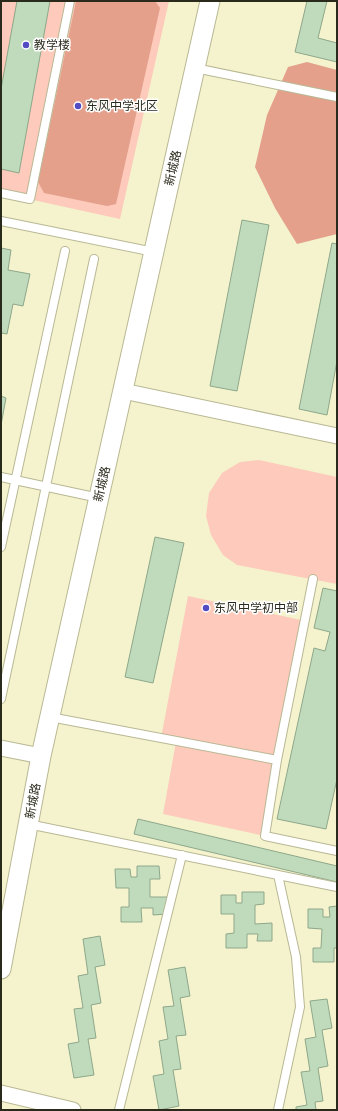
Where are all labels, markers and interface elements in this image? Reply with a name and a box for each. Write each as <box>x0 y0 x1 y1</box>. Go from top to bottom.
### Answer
place label: 教学楼 <box>34 37 70 52</box>
marker: 教学楼 <box>21 40 31 50</box>
place label: 东风中学北区 <box>86 98 158 113</box>
marker: 东风中学北区 <box>73 101 83 111</box>
street label: 新城路 <box>161 149 184 187</box>
street label: 新城路 <box>90 465 113 503</box>
place label: 东风中学初中部 <box>214 600 298 615</box>
marker: 东风中学初中部 <box>201 603 211 613</box>
street label: 新城路 <box>22 782 43 820</box>

